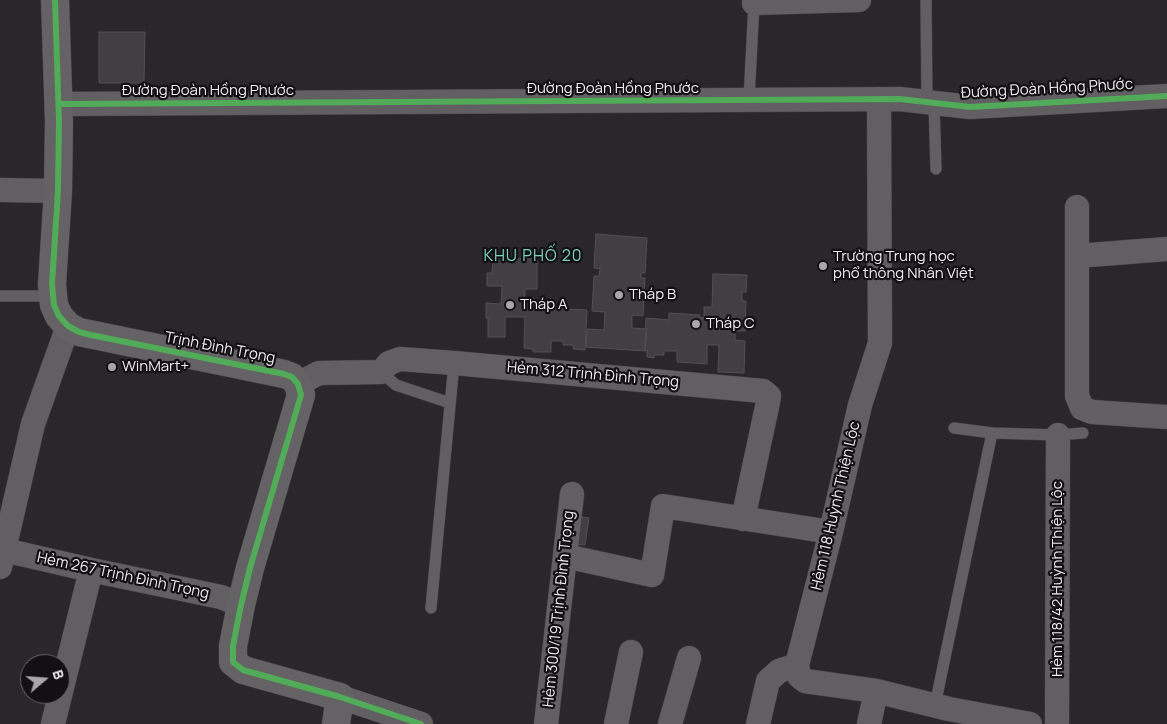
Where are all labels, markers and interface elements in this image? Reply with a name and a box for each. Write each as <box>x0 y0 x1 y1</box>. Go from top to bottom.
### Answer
street label: Đường Đoàn Hồng Phước <box>961 76 1133 102</box>
street label: Đường Đoàn Hồng Phước <box>527 80 699 98</box>
street label: Đường Đoàn Hồng Phước <box>122 82 294 100</box>
district label: KHU PHỐ 20 <box>482 247 584 267</box>
place label: Trường Trung học phổ thông Nhân Việt <box>833 248 974 283</box>
marker: Trường Trung học phổ thông Nhân Việt <box>817 260 829 272</box>
place label: Tháp B <box>629 286 676 304</box>
marker: Tháp B <box>613 289 625 301</box>
place label: Tháp A <box>520 296 568 314</box>
marker: Tháp A <box>504 299 516 311</box>
place label: Tháp C <box>706 315 755 333</box>
marker: Tháp C <box>690 318 702 330</box>
street label: Trịnh Đình Trọng <box>163 328 277 368</box>
place label: WinMart+ <box>122 358 189 376</box>
street label: Hẻm 312 Trịnh Đình Trọng <box>506 359 680 391</box>
marker: WinMart+ <box>106 361 118 373</box>
street label: Hẻm 118 Huỳnh Thiện Lộc <box>808 420 864 592</box>
street label: Hẻm 118/42 Huỳnh Thiện Lộc <box>1049 481 1067 677</box>
street label: Hẻm 300/19 Trịnh Đình Trọng <box>540 510 578 708</box>
street label: Hẻm 267 Trịnh Đình Trọng <box>35 549 211 603</box>
north arrow <box>20 654 70 704</box>
text: B <box>48 667 69 682</box>

